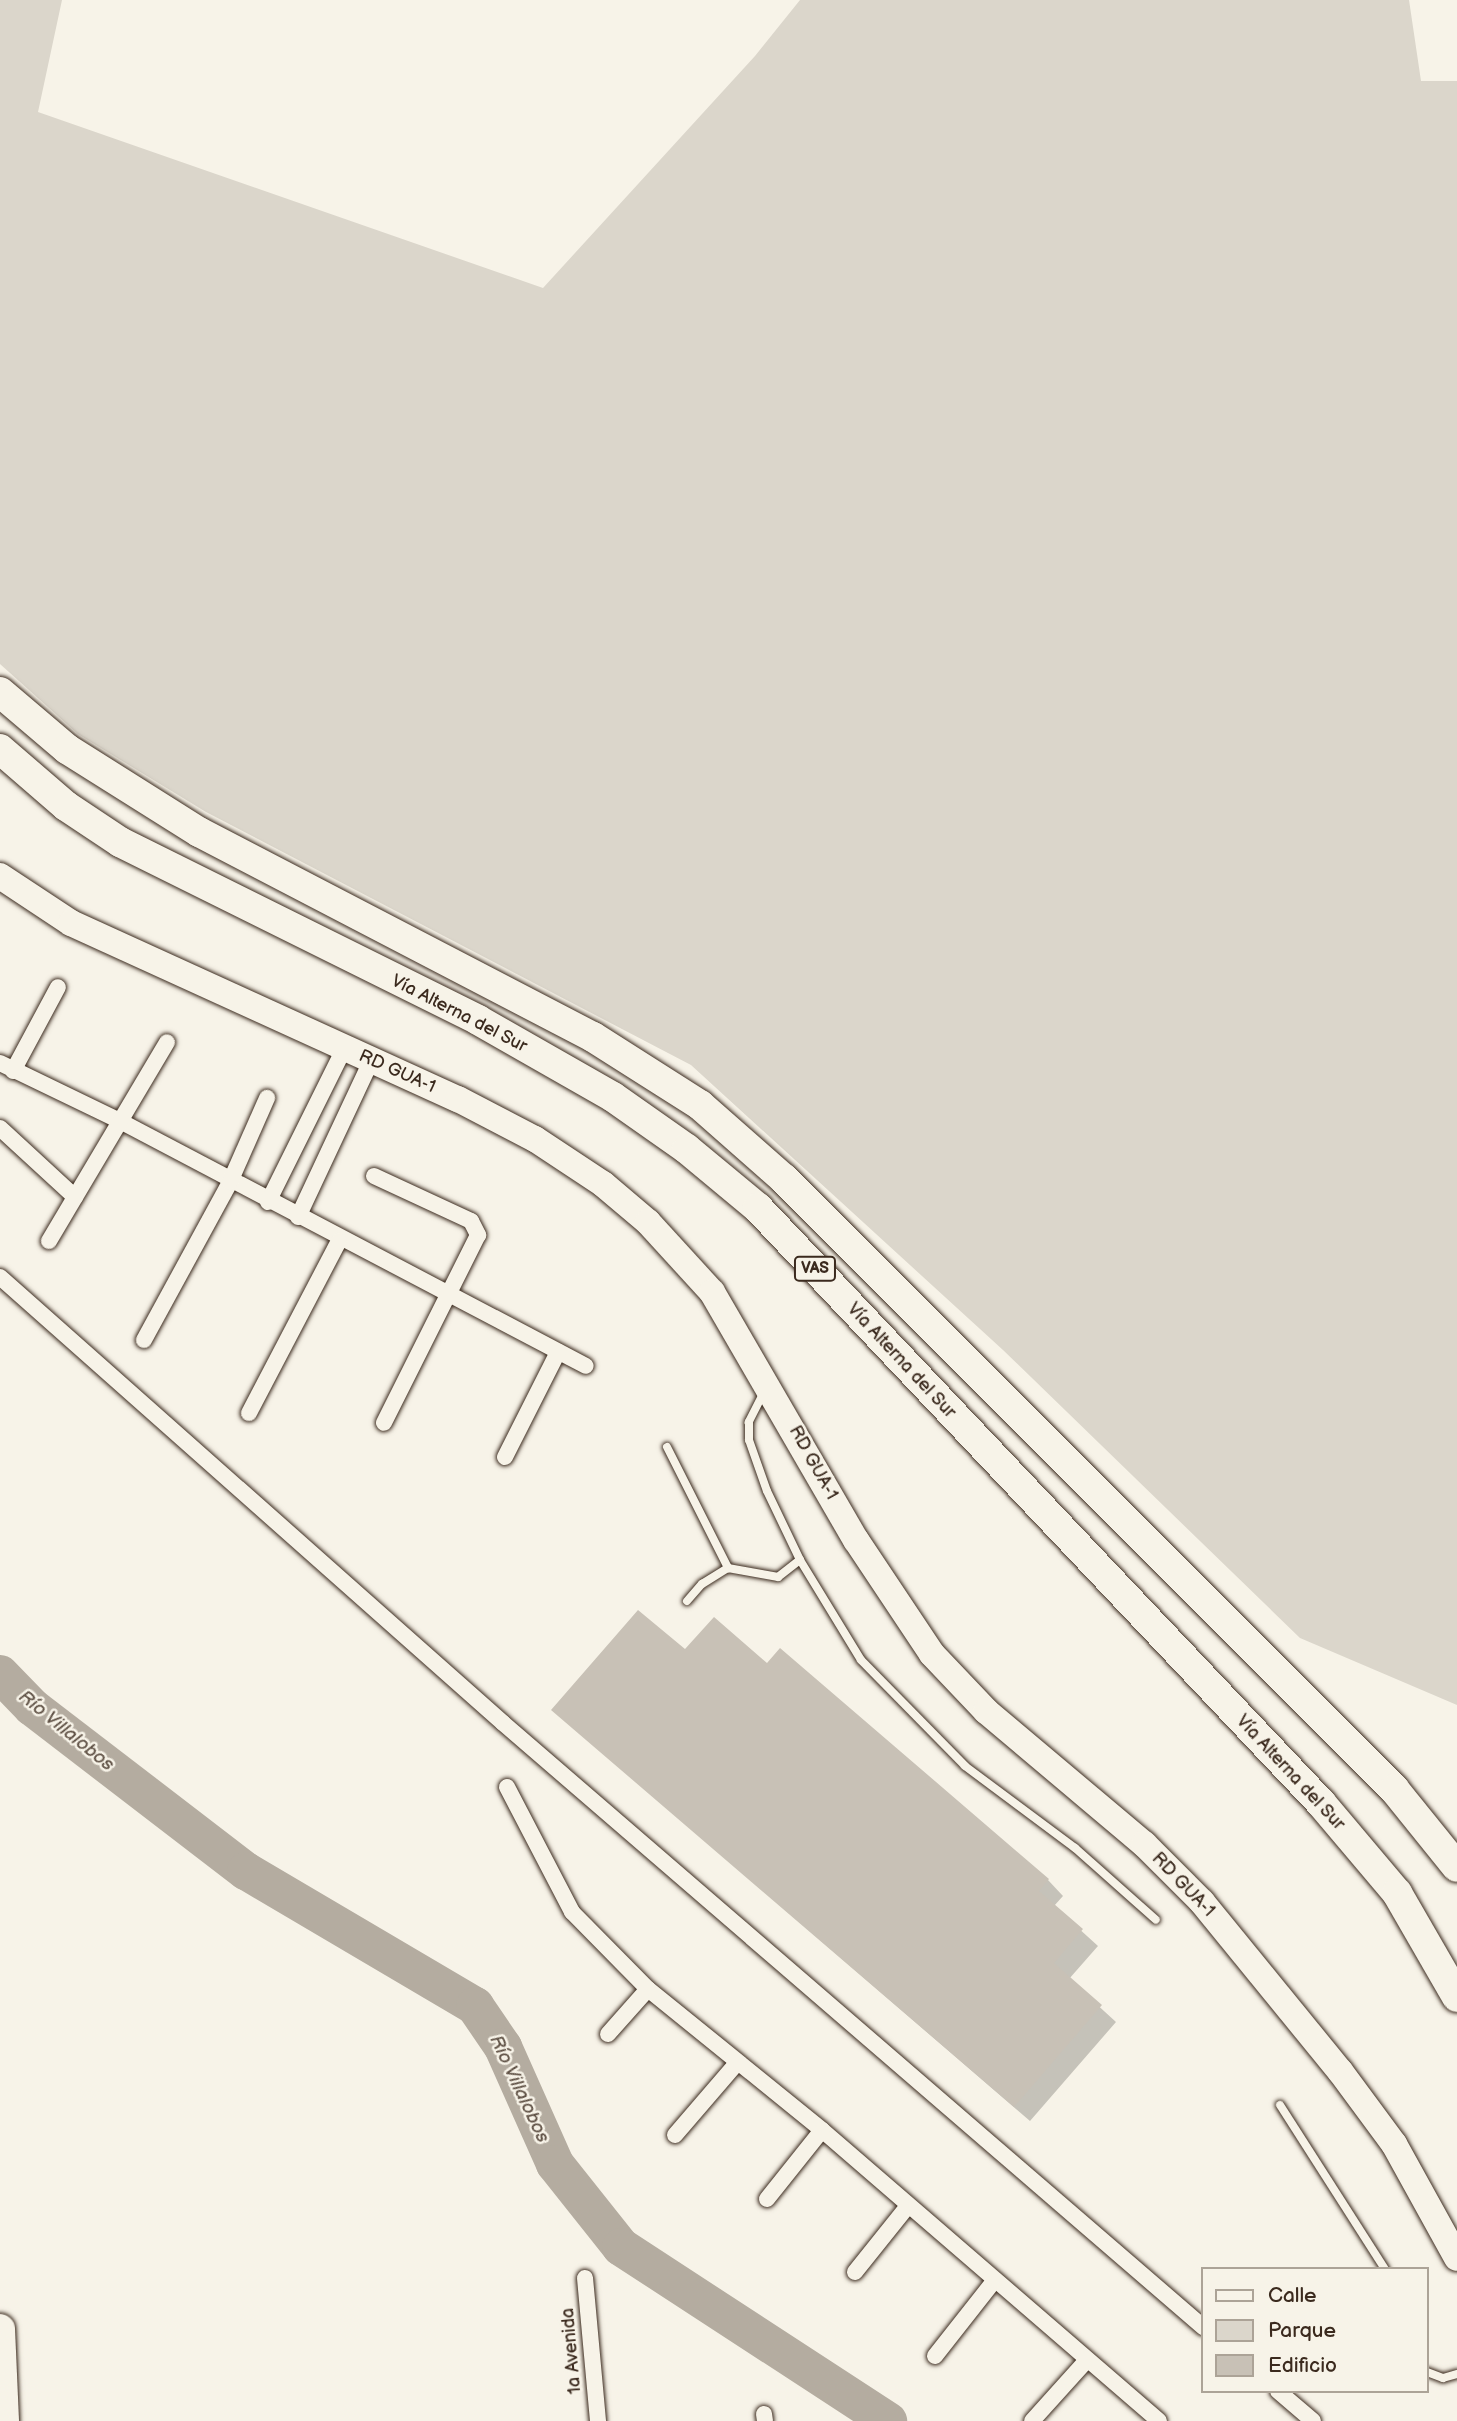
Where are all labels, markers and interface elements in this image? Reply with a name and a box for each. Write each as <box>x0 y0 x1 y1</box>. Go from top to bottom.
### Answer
street label: Vía Alterna del Sur <box>387 970 531 1058</box>
street label: RD GUA-1 <box>355 1046 439 1098</box>
road number: VAS <box>792 1256 838 1282</box>
street label: Vía Alterna del Sur <box>842 1299 960 1423</box>
street label: RD GUA-1 <box>784 1422 842 1504</box>
water label: Río Villalobos <box>14 1685 118 1777</box>
street label: Vía Alterna del Sur <box>1231 1711 1349 1835</box>
street label: RD GUA-1 <box>1147 1848 1219 1922</box>
water label: Río Villalobos <box>484 2031 554 2147</box>
legend <box>1202 2267 1429 2393</box>
text: Calle <box>1268 2283 1317 2308</box>
street label: 1a Avenida <box>557 2307 587 2395</box>
text: Parque <box>1268 2318 1336 2343</box>
text: Edificio <box>1268 2353 1337 2378</box>

